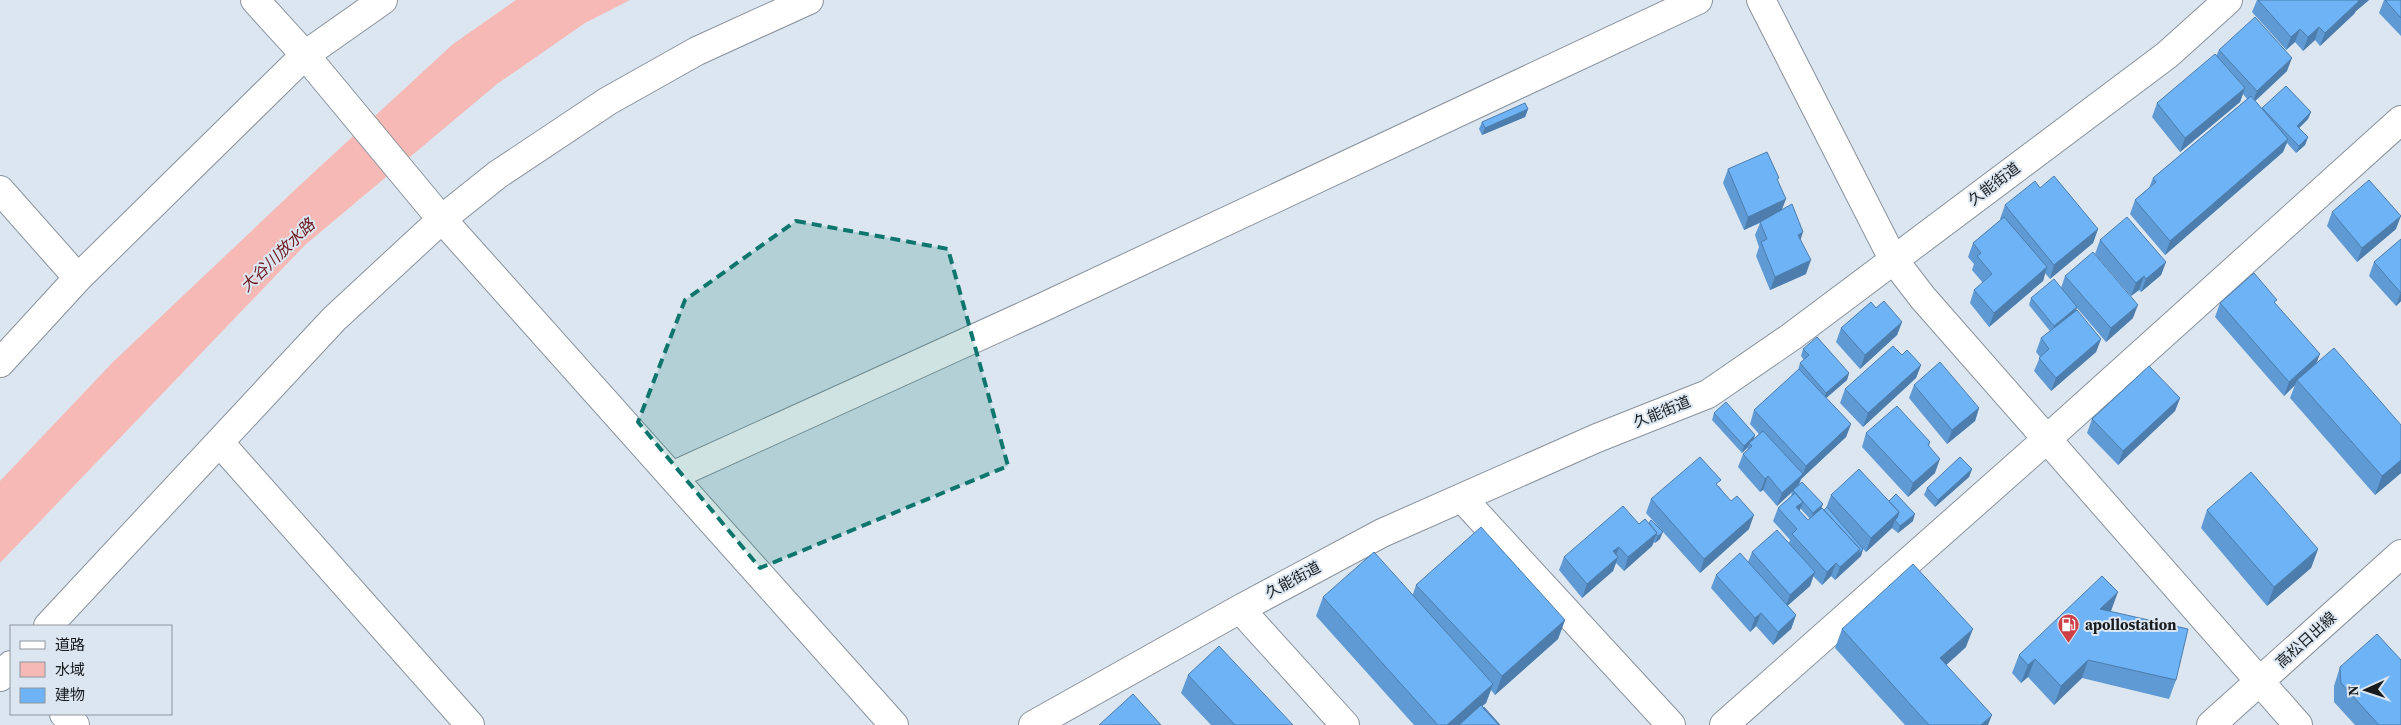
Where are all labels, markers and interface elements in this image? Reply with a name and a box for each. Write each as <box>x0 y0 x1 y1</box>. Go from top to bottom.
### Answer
street label: 久能街道 <box>1963 157 2024 210</box>
water label: 大谷川放水路 <box>235 212 321 296</box>
street label: 久能街道 <box>1630 391 1694 433</box>
street label: 久能街道 <box>1261 556 1324 603</box>
street label: 高松日出線 <box>2271 607 2341 673</box>
fuel station icon: apollostation <box>2057 613 2081 644</box>
place label: apollostation <box>2085 614 2177 635</box>
legend <box>10 625 172 715</box>
text: 道路 <box>55 634 85 655</box>
text: 水域 <box>55 659 85 680</box>
north arrow <box>2341 665 2391 715</box>
text: 建物 <box>55 684 85 705</box>
text: N <box>2343 685 2363 696</box>

